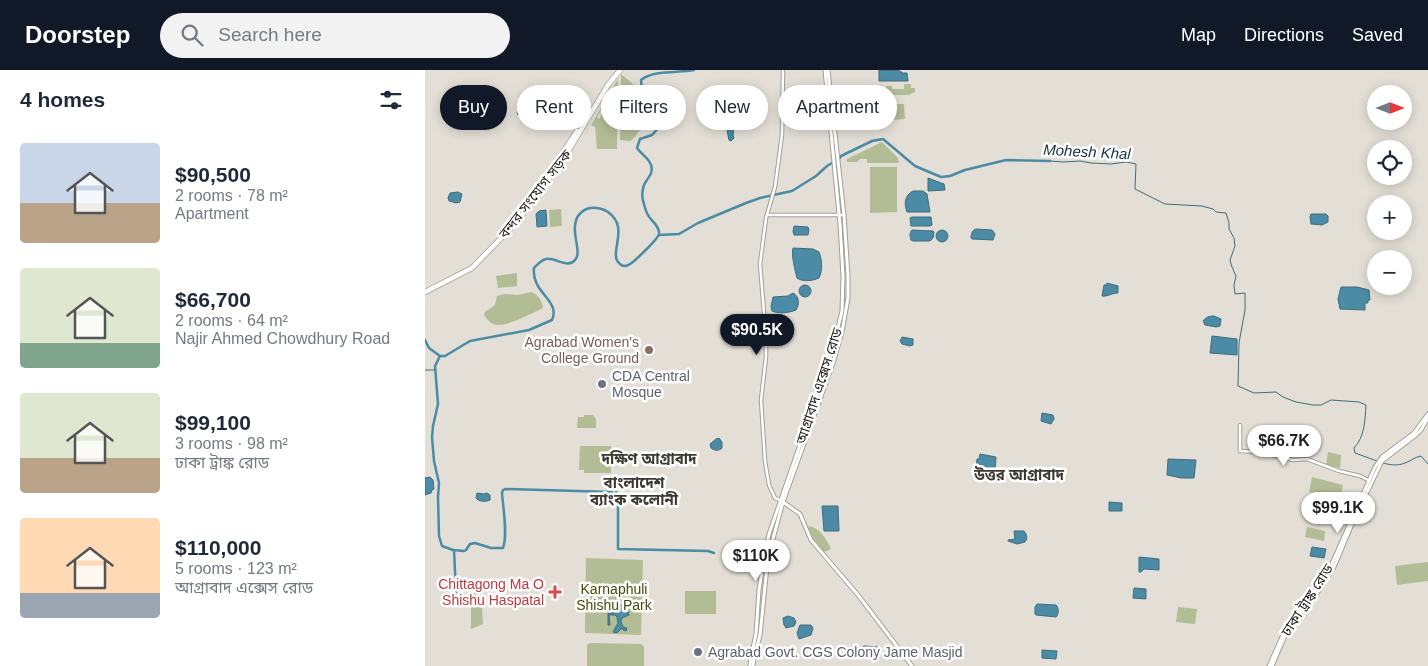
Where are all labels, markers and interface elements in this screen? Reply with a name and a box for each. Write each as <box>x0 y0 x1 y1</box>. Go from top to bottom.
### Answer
search box <box>160 13 510 58</box>
text: Doorstep <box>25 21 130 48</box>
icon: search <box>178 21 206 49</box>
text: Search here <box>218 24 322 45</box>
text: Map <box>1181 25 1216 45</box>
text: Directions <box>1244 25 1324 45</box>
text: Saved <box>1352 25 1403 45</box>
chip: Buy <box>440 85 507 130</box>
chip: Rent <box>517 85 591 130</box>
chip: Filters <box>601 85 686 130</box>
chip: New <box>696 85 768 130</box>
chip: Apartment <box>778 85 897 130</box>
north arrow <box>1367 85 1413 130</box>
map controls <box>1367 85 1412 295</box>
icon: filters <box>377 86 405 114</box>
text: 4 homes <box>20 88 105 111</box>
button: locate <box>1367 140 1412 185</box>
water label: Mohesh Khal <box>1043 141 1132 162</box>
street label: বন্দর সংযোগ সড়ক <box>495 146 575 242</box>
icon: home <box>60 163 120 223</box>
text: $90,500 <box>175 163 251 186</box>
text: 2 rooms · 78 m² <box>175 187 288 204</box>
button: + <box>1367 195 1412 240</box>
text: Apartment <box>175 205 249 222</box>
button: − <box>1367 250 1412 295</box>
icon: home <box>60 288 120 348</box>
text: $66,700 <box>175 288 251 311</box>
text: 2 rooms · 64 m² <box>175 312 288 329</box>
pin: $90.5K <box>716 314 798 356</box>
text: $90.5K <box>731 321 783 338</box>
street label: আগ্রাবাদ এক্সেস রোড <box>792 325 846 447</box>
text: Najir Ahmed Chowdhury Road <box>175 330 390 347</box>
place label: Agrabad Women's College Ground <box>525 334 639 366</box>
marker: Agrabad Women's College Ground <box>643 344 655 356</box>
place label: CDA Central Mosque <box>612 368 690 400</box>
marker: CDA Central Mosque <box>596 378 608 390</box>
text: $99,100 <box>175 411 251 434</box>
icon: home <box>60 413 120 473</box>
pin: $66.7K <box>1243 424 1325 467</box>
text: $66.7K <box>1258 432 1310 449</box>
text: 3 rooms · 98 m² <box>175 435 288 452</box>
district label: দক্ষিণ আগ্রাবাদ <box>600 450 697 467</box>
text: ঢাকা ট্রাঙ্ক রোড <box>175 454 269 471</box>
district label: উত্তর আগ্রাবাদ <box>973 466 1064 483</box>
district label: বাংলাদেশ ব্যাংক কলোনী <box>589 474 679 508</box>
pin: $99.1K <box>1297 492 1379 534</box>
text: $99.1K <box>1312 499 1364 516</box>
text: $110,000 <box>175 536 261 559</box>
icon: home <box>60 538 120 598</box>
pin: $110K <box>721 540 791 582</box>
text: $110K <box>733 547 779 564</box>
text: 5 rooms · 123 m² <box>175 560 297 577</box>
street label: ঢাকা ট্রাঙ্ক রোড <box>1277 560 1337 640</box>
place label: Chittagong Ma O Shishu Haspatal <box>438 576 544 608</box>
text: আগ্রাবাদ এক্সেস রোড <box>175 579 313 596</box>
park label: Karnaphuli Shishu Park <box>576 581 653 613</box>
marker: Chittagong Ma O Shishu Haspatal <box>548 585 562 599</box>
place label: Agrabad Govt. CGS Colony Jame Masjid <box>708 644 962 660</box>
marker: Agrabad Govt. CGS Colony Jame Masjid <box>692 646 704 658</box>

